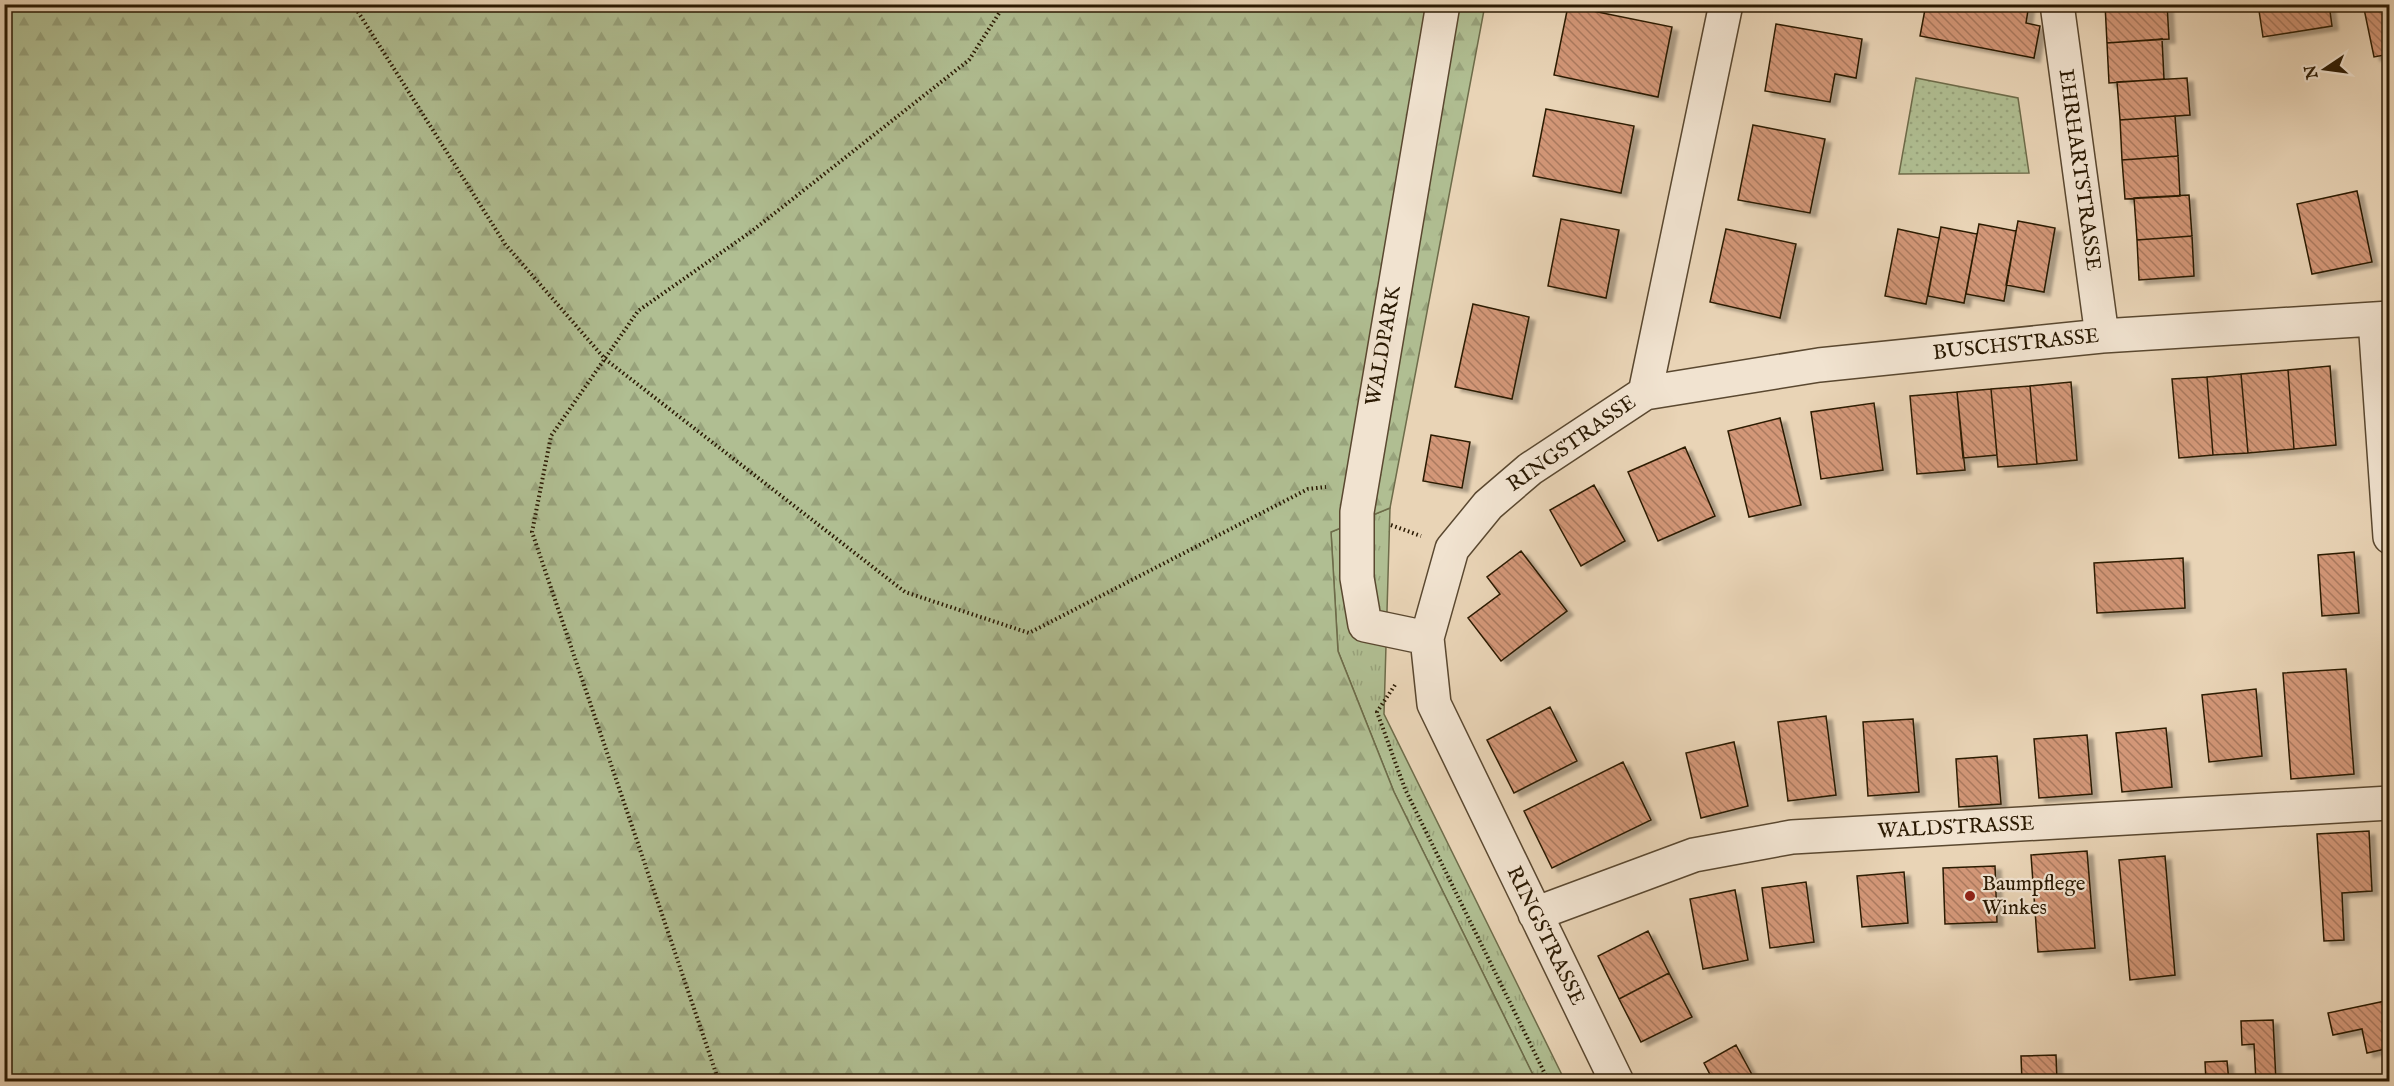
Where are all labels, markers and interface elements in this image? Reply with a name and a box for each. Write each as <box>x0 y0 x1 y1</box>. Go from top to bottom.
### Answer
north arrow <box>2295 39 2355 99</box>
text: N <box>2301 63 2324 82</box>
street label: EHRHARTSTRASSE <box>2051 67 2107 273</box>
street label: WALDPARK <box>1360 283 1408 408</box>
street label: BUSCHSTRASSE <box>1931 323 2101 367</box>
street label: RINGSTRASSE <box>1502 389 1642 499</box>
street label: WALDSTRASSE <box>1877 810 2035 846</box>
street label: RINGSTRASSE <box>1500 862 1590 1010</box>
place label: Baumpflege Winkes <box>1982 871 2086 922</box>
marker: Baumpflege Winkes <box>1963 889 1977 903</box>

